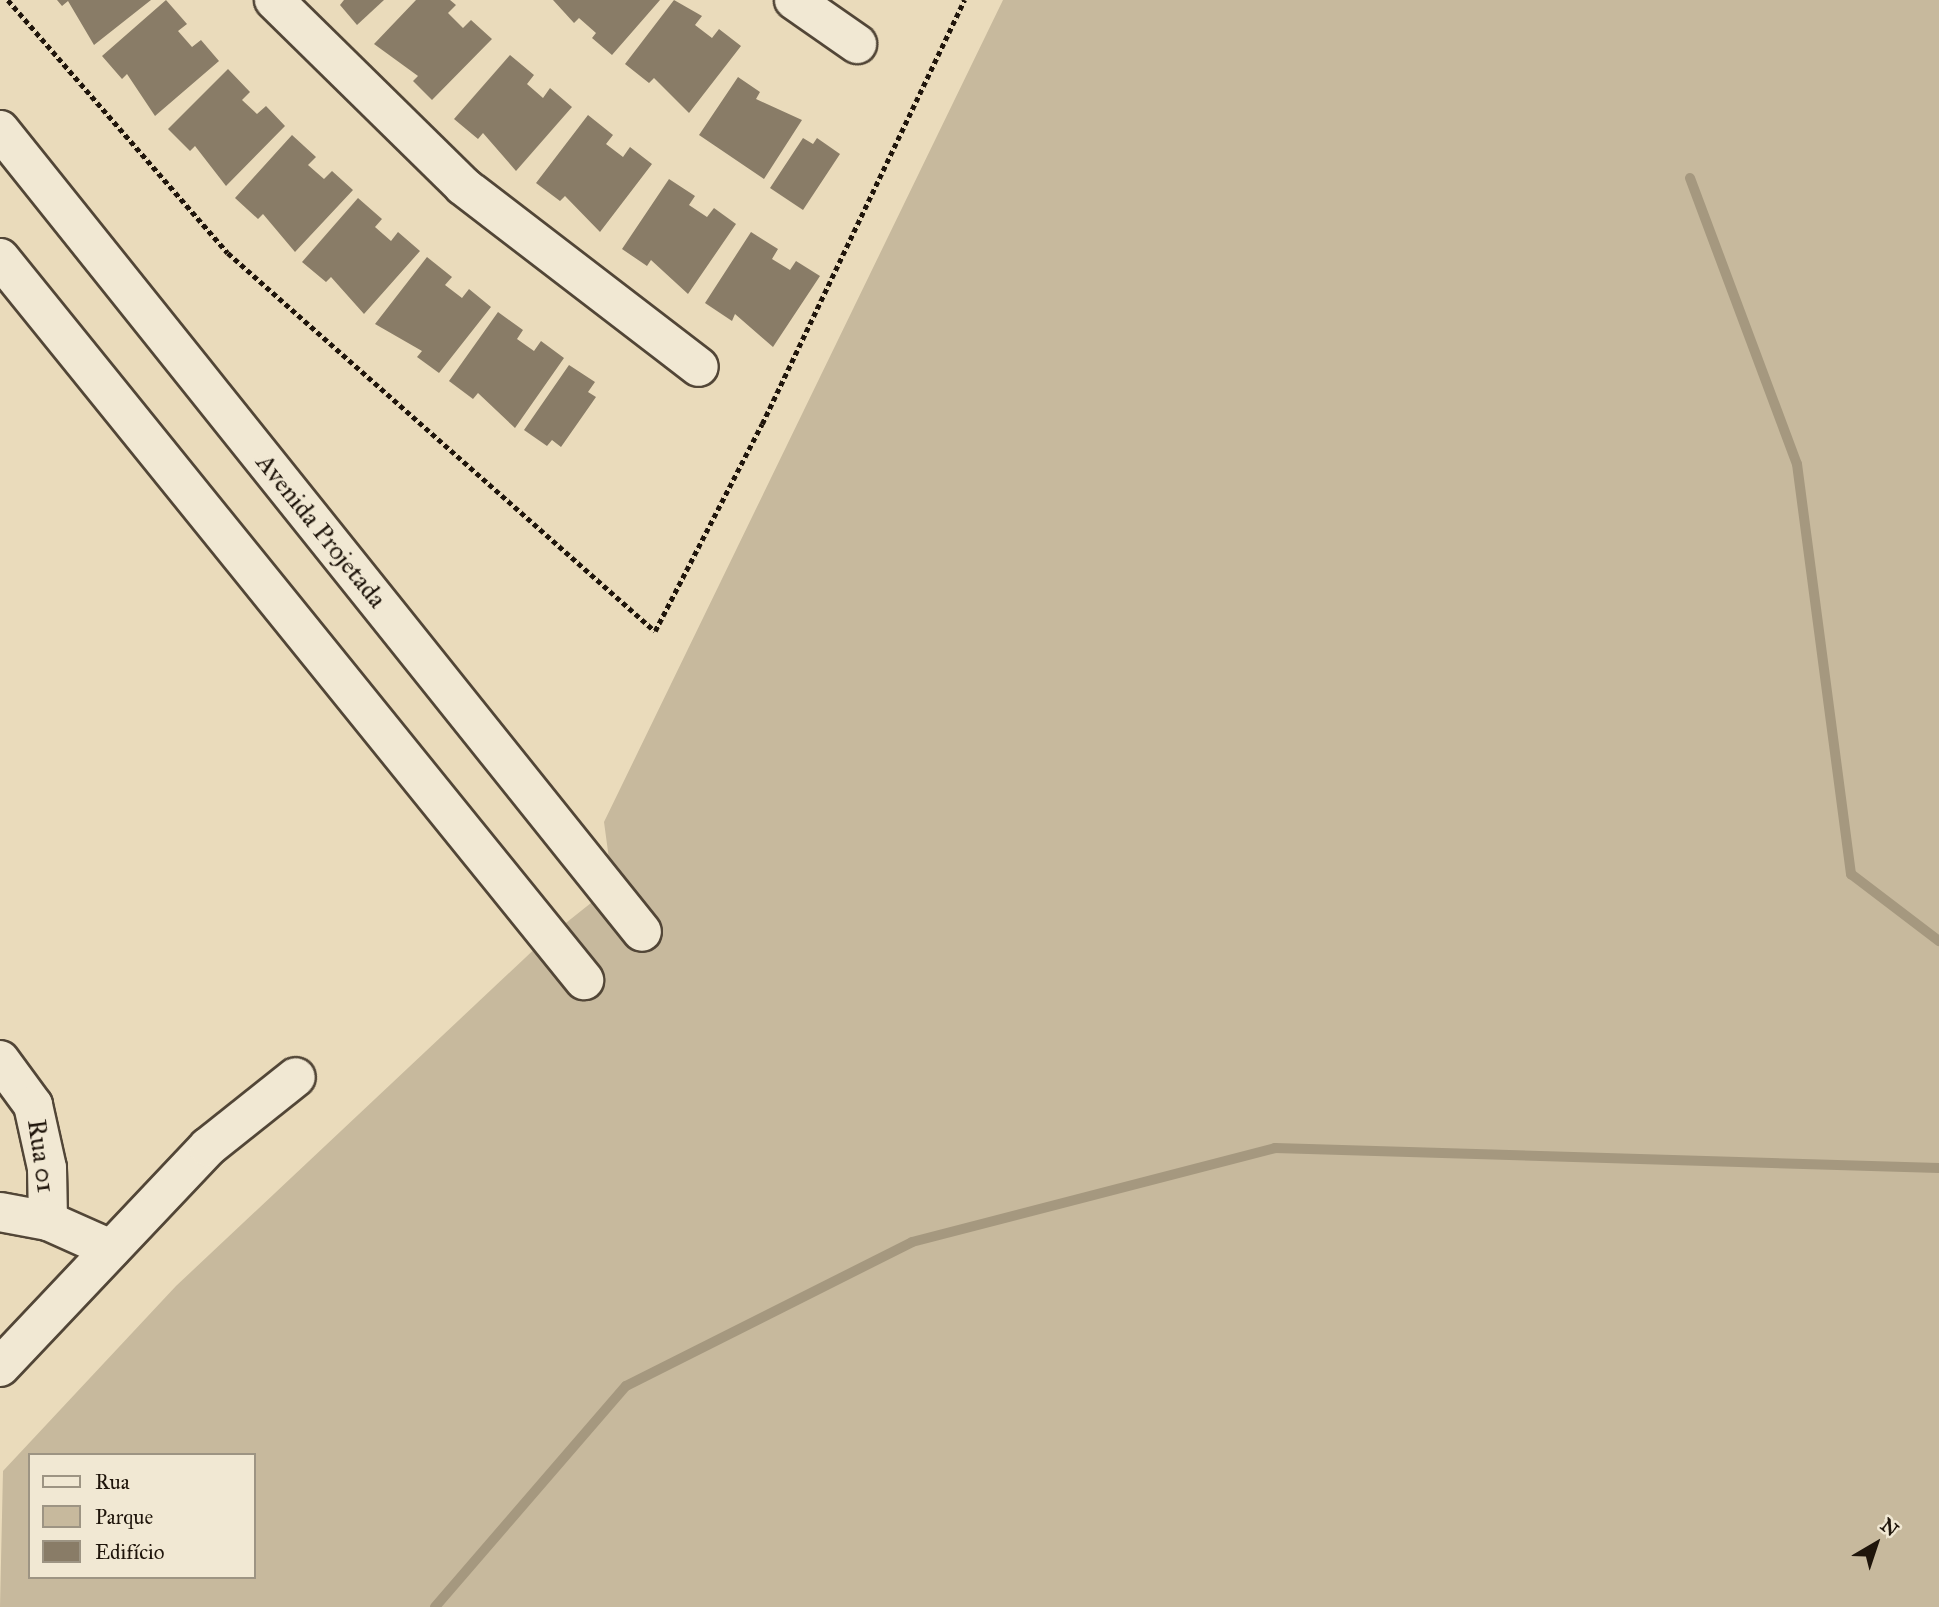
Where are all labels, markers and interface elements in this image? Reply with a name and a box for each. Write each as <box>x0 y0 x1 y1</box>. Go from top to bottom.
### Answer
street label: Avenida Projetada <box>249 448 393 614</box>
street label: Rua 01 <box>20 1117 62 1195</box>
legend <box>28 1453 256 1579</box>
text: Rua <box>95 1469 130 1495</box>
text: Parque <box>95 1504 153 1530</box>
north arrow <box>1841 1509 1911 1579</box>
text: N <box>1876 1513 1903 1541</box>
text: Edifício <box>95 1539 164 1565</box>

